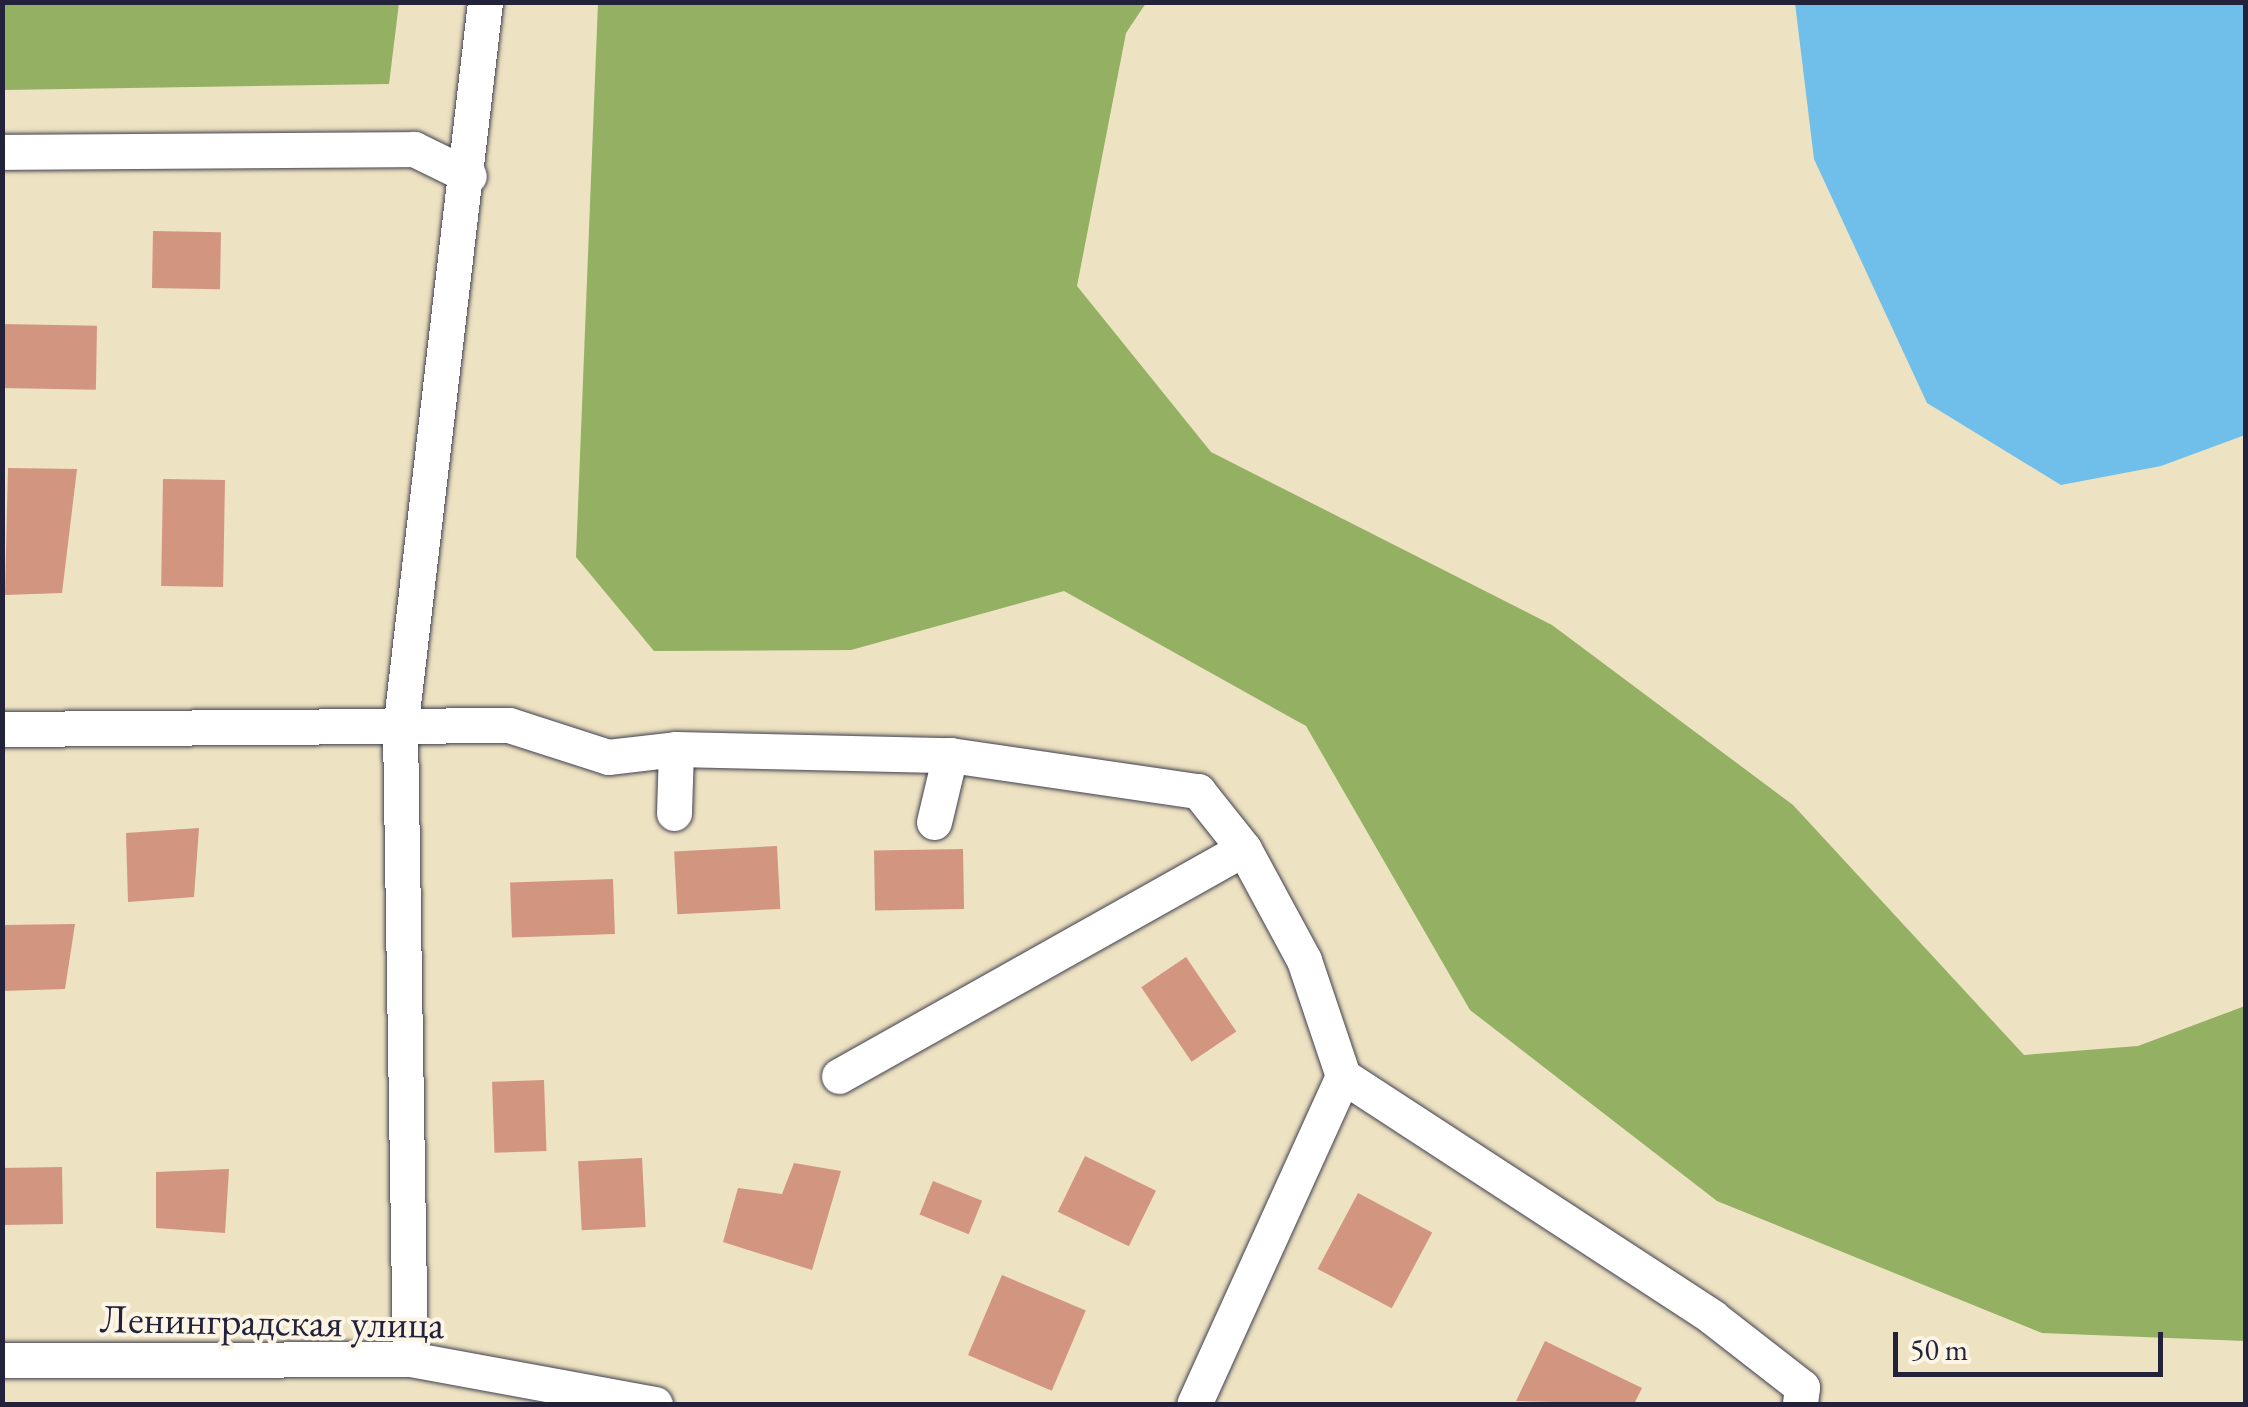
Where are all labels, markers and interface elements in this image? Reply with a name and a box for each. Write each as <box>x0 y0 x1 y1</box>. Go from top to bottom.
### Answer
street label: Ленинградская улица <box>99 1294 445 1348</box>
scale bar <box>1898 1312 2168 1374</box>
text: 50 m <box>1910 1330 1968 1369</box>

